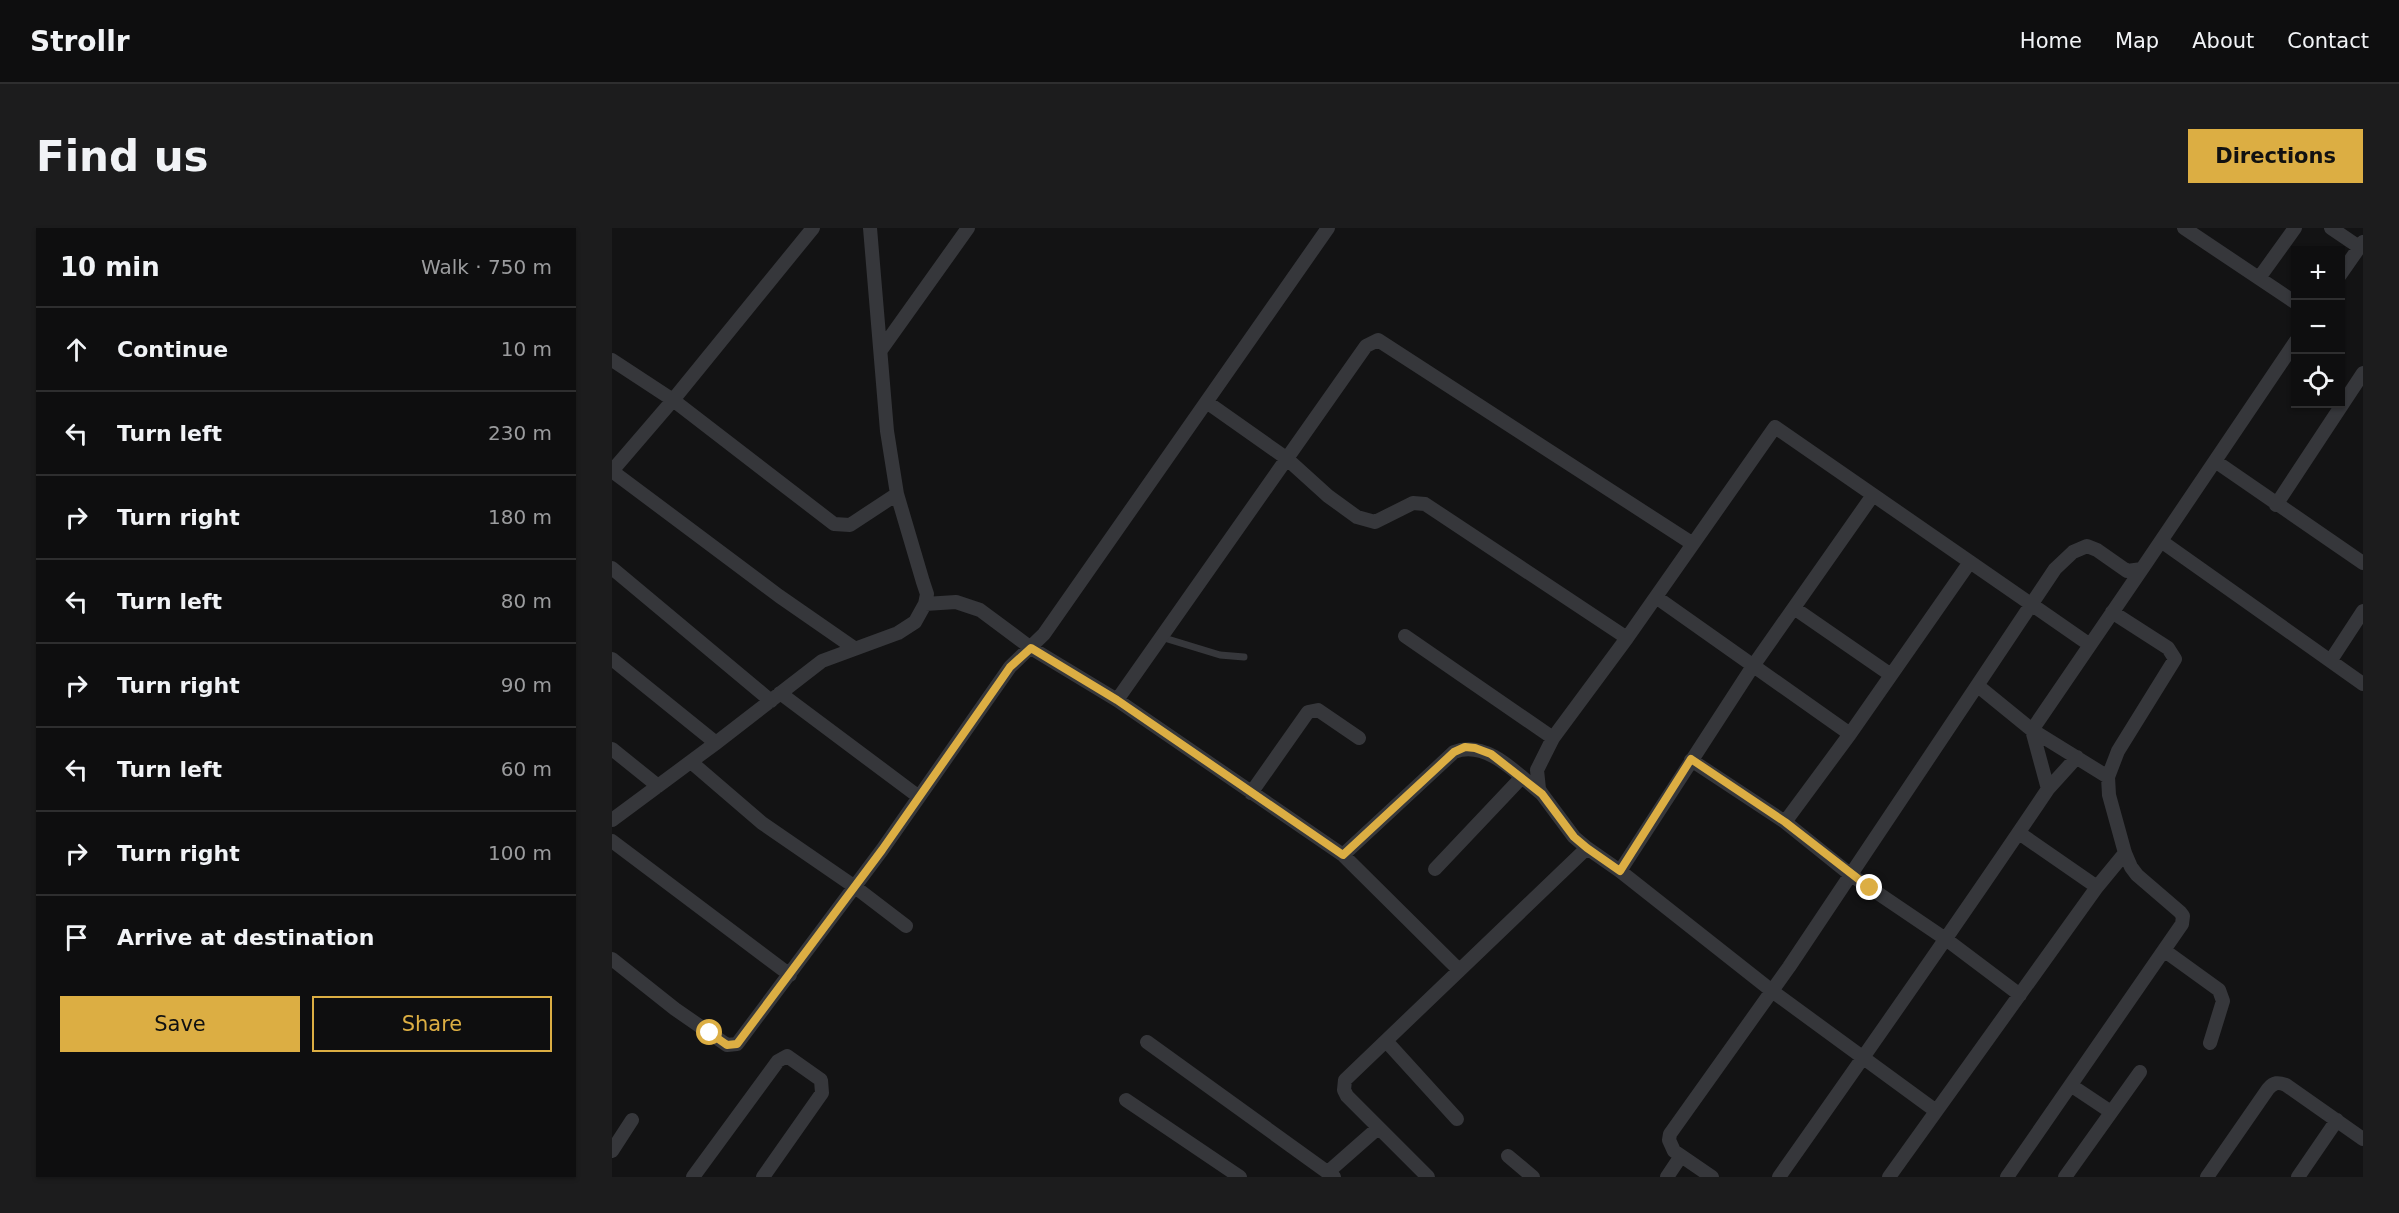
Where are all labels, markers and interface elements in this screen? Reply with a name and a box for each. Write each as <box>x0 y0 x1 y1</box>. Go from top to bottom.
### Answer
text: Strollr <box>30 25 130 58</box>
text: Home <box>2020 29 2082 53</box>
text: Map <box>2115 29 2159 53</box>
text: About <box>2192 29 2254 53</box>
text: Contact <box>2287 29 2369 53</box>
button: Directions <box>2188 129 2363 183</box>
text: Find us <box>36 132 209 181</box>
map controls <box>2291 246 2345 408</box>
button: + <box>2291 246 2345 300</box>
text: 10 min <box>60 252 160 282</box>
text: Walk · 750 m <box>421 255 552 279</box>
button: − <box>2291 300 2345 354</box>
icon: ahead <box>60 333 93 366</box>
text: Continue <box>117 337 228 362</box>
text: 10 m <box>501 337 552 361</box>
button: locate <box>2291 354 2345 408</box>
icon: left <box>60 417 93 450</box>
text: Turn left <box>117 421 222 446</box>
text: 230 m <box>488 421 552 445</box>
icon: right <box>60 501 93 534</box>
text: Turn right <box>117 505 240 530</box>
text: 180 m <box>488 505 552 529</box>
icon: left <box>60 585 93 618</box>
text: Turn left <box>117 589 222 614</box>
text: 80 m <box>501 589 552 613</box>
icon: right <box>60 669 93 702</box>
text: Turn right <box>117 673 240 698</box>
text: 90 m <box>501 673 552 697</box>
icon: left <box>60 753 93 786</box>
text: Turn left <box>117 757 222 782</box>
text: 60 m <box>501 757 552 781</box>
icon: right <box>60 837 93 870</box>
text: Turn right <box>117 841 240 866</box>
text: 100 m <box>488 841 552 865</box>
route end <box>1856 874 1882 900</box>
icon: arrive <box>60 921 93 954</box>
text: Arrive at destination <box>117 925 374 950</box>
button: Save <box>60 996 300 1052</box>
button: Share <box>312 996 552 1052</box>
route start <box>696 1019 722 1045</box>

